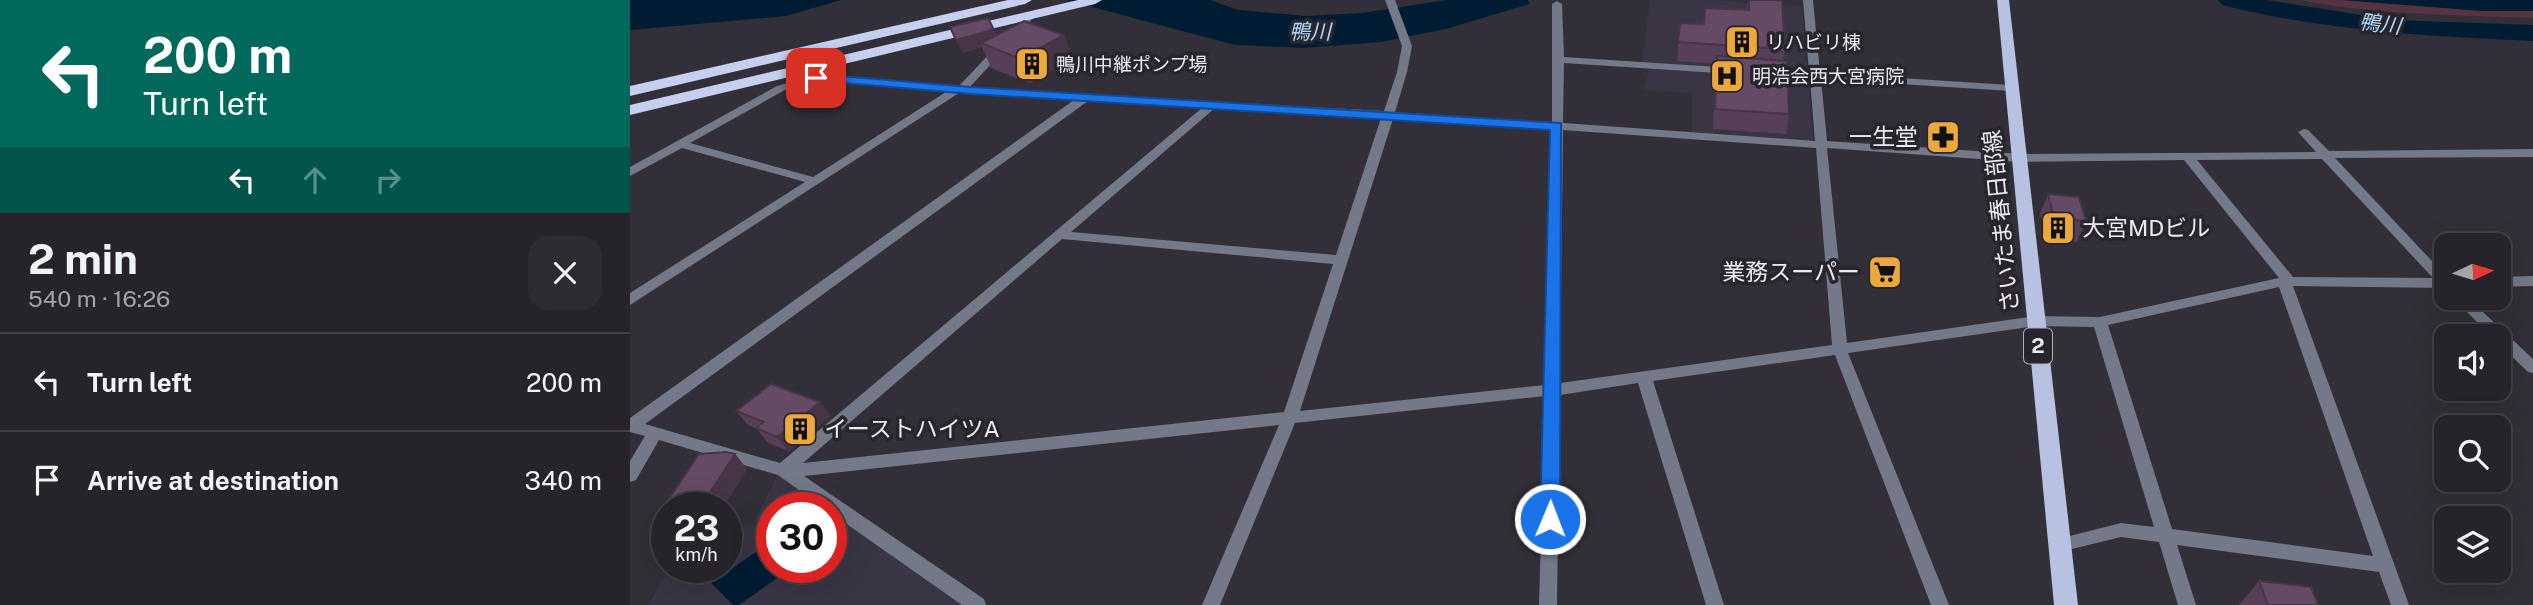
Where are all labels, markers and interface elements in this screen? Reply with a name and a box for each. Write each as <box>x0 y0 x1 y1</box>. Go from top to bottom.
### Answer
water label: 鴨川 <box>2358 9 2404 39</box>
water label: 鴨川 <box>1289 19 1333 44</box>
building icon: リハビリ棟 <box>1723 23 1761 61</box>
text: 200 m <box>143 26 292 84</box>
icon: left <box>28 28 119 119</box>
place label: リハビリ棟 <box>1766 31 1861 53</box>
building icon: 鴨川中継ポンプ場 <box>1013 45 1051 83</box>
pin <box>786 48 846 108</box>
place label: 鴨川中継ポンプ場 <box>1056 53 1207 75</box>
hospital icon: 明浩会西大宮病院 <box>1708 57 1746 95</box>
icon: arrive <box>797 59 835 97</box>
place label: 明浩会西大宮病院 <box>1752 65 1904 87</box>
text: Turn left <box>143 85 268 122</box>
pharmacy icon: 一生堂 <box>1924 118 1962 156</box>
place label: 一生堂 <box>1849 123 1918 150</box>
street label: さいたま春日部線 <box>1977 128 2024 314</box>
icon: left <box>223 161 261 199</box>
icon: ahead <box>296 161 334 199</box>
icon: right <box>369 161 407 199</box>
building icon: 大宮MDビル <box>2039 209 2077 247</box>
place label: 大宮MDビル <box>2082 214 2210 241</box>
north arrow <box>2434 233 2511 310</box>
map controls <box>2434 233 2511 583</box>
text: 2 min <box>28 234 138 283</box>
button: close <box>528 236 602 310</box>
supermarket icon: 業務スーパー <box>1866 253 1904 291</box>
place label: 業務スーパー <box>1722 258 1860 285</box>
text: 540 m · 16:26 <box>28 285 170 312</box>
button: sound <box>2434 324 2511 401</box>
road number: 2 <box>2024 328 2052 364</box>
icon: left <box>28 363 66 401</box>
text: Turn left <box>87 367 192 398</box>
text: 200 m <box>526 367 602 398</box>
building icon: イーストハイツA <box>781 410 819 448</box>
place label: イーストハイツA <box>824 415 1000 442</box>
button: search <box>2434 415 2511 492</box>
icon: arrive <box>28 461 66 499</box>
text: Arrive at destination <box>87 465 339 496</box>
text: 340 m <box>525 465 602 496</box>
position arrow <box>1513 482 1587 556</box>
speed limit sign: 30 <box>756 492 847 583</box>
button: layers <box>2434 506 2511 583</box>
text: 23 <box>674 508 719 549</box>
text: km/h <box>675 544 718 565</box>

